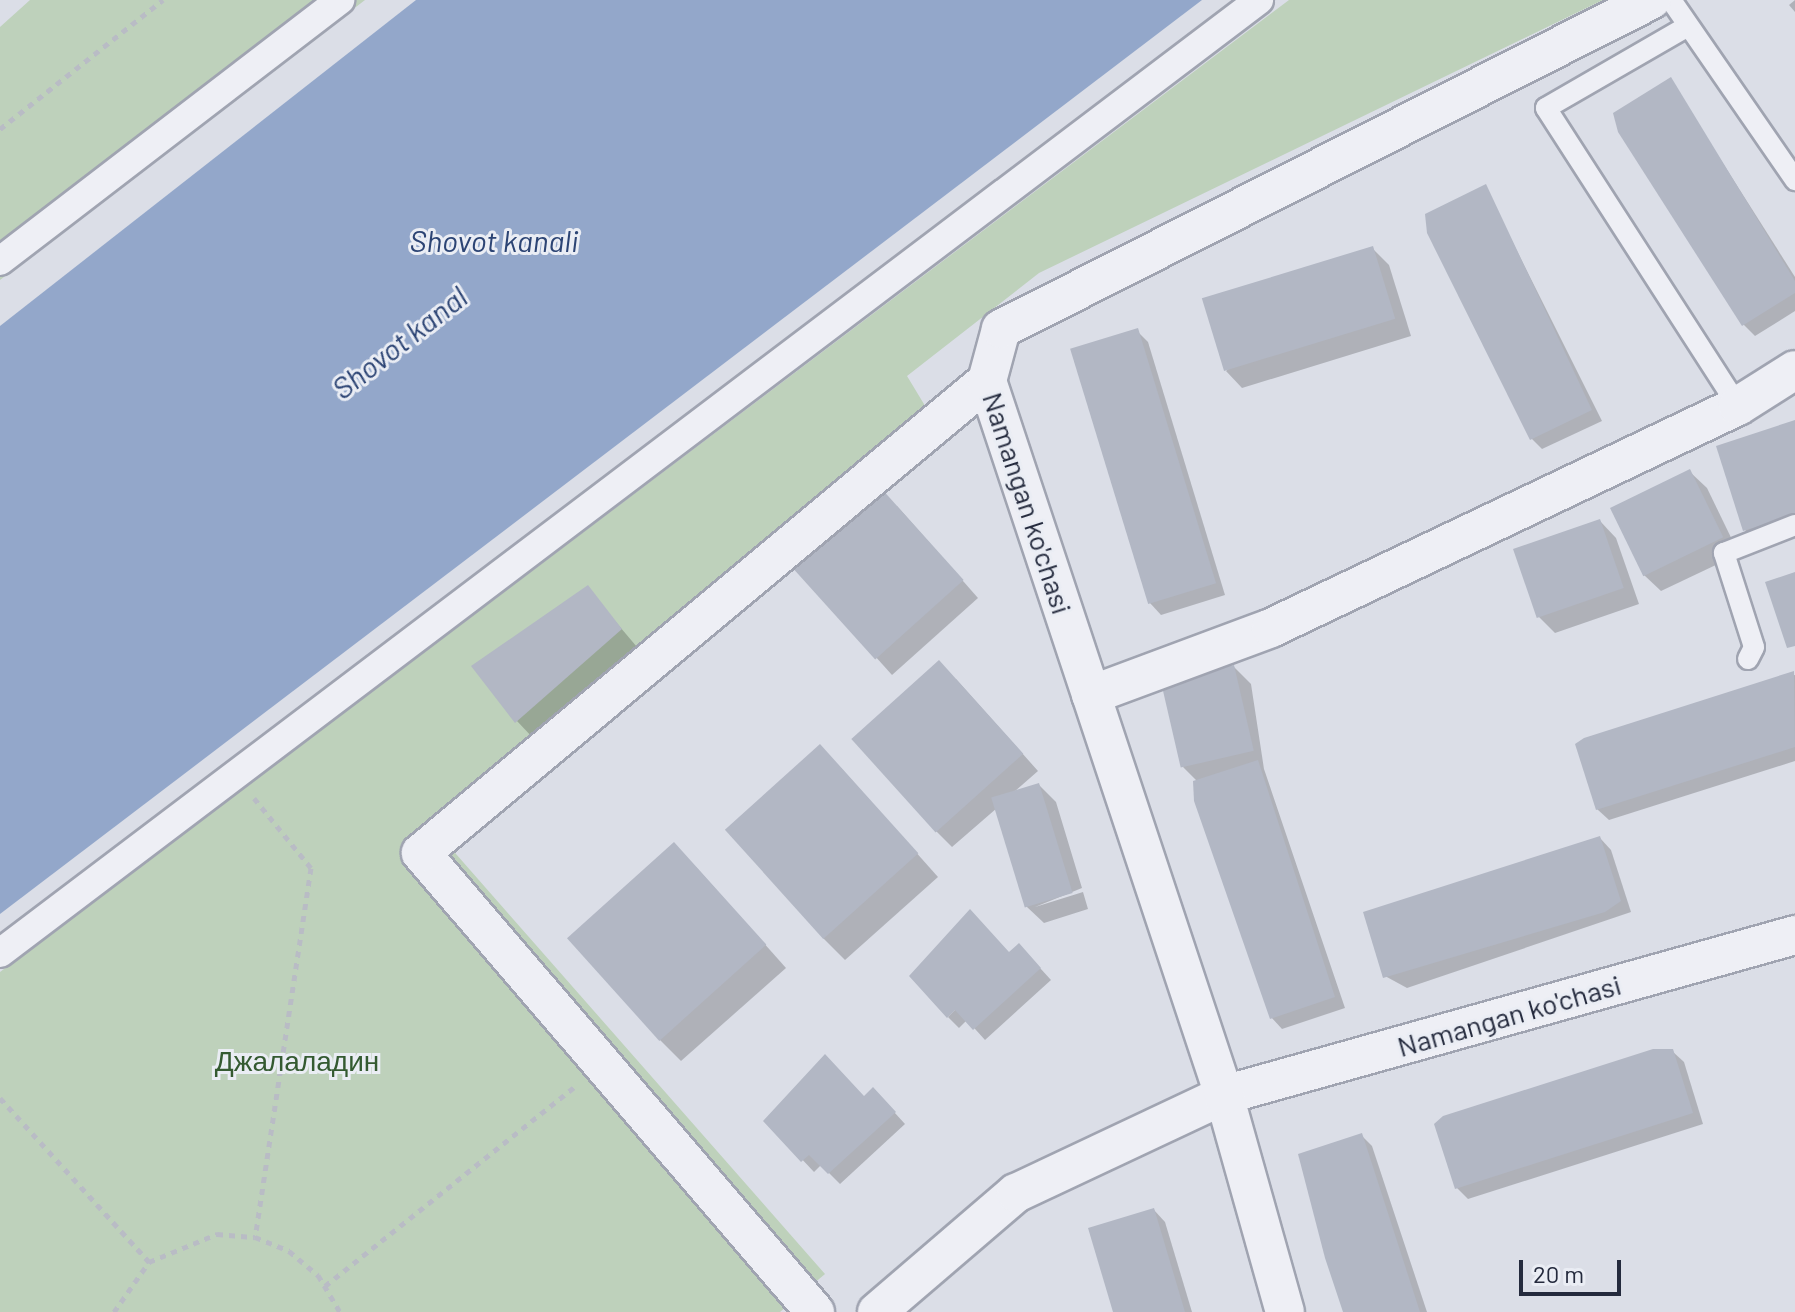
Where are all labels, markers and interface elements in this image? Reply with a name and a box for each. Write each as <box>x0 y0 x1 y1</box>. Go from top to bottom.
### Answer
water label: Shovot kanali <box>410 222 578 258</box>
water label: Shovot kanal <box>324 278 474 406</box>
street label: Namangan ko'chasi <box>976 388 1080 618</box>
street label: Namangan ko'chasi <box>1393 967 1625 1063</box>
park label: Джалаладин <box>215 1043 379 1077</box>
scale bar <box>1523 1244 1625 1294</box>
text: 20 m <box>1533 1259 1584 1288</box>

